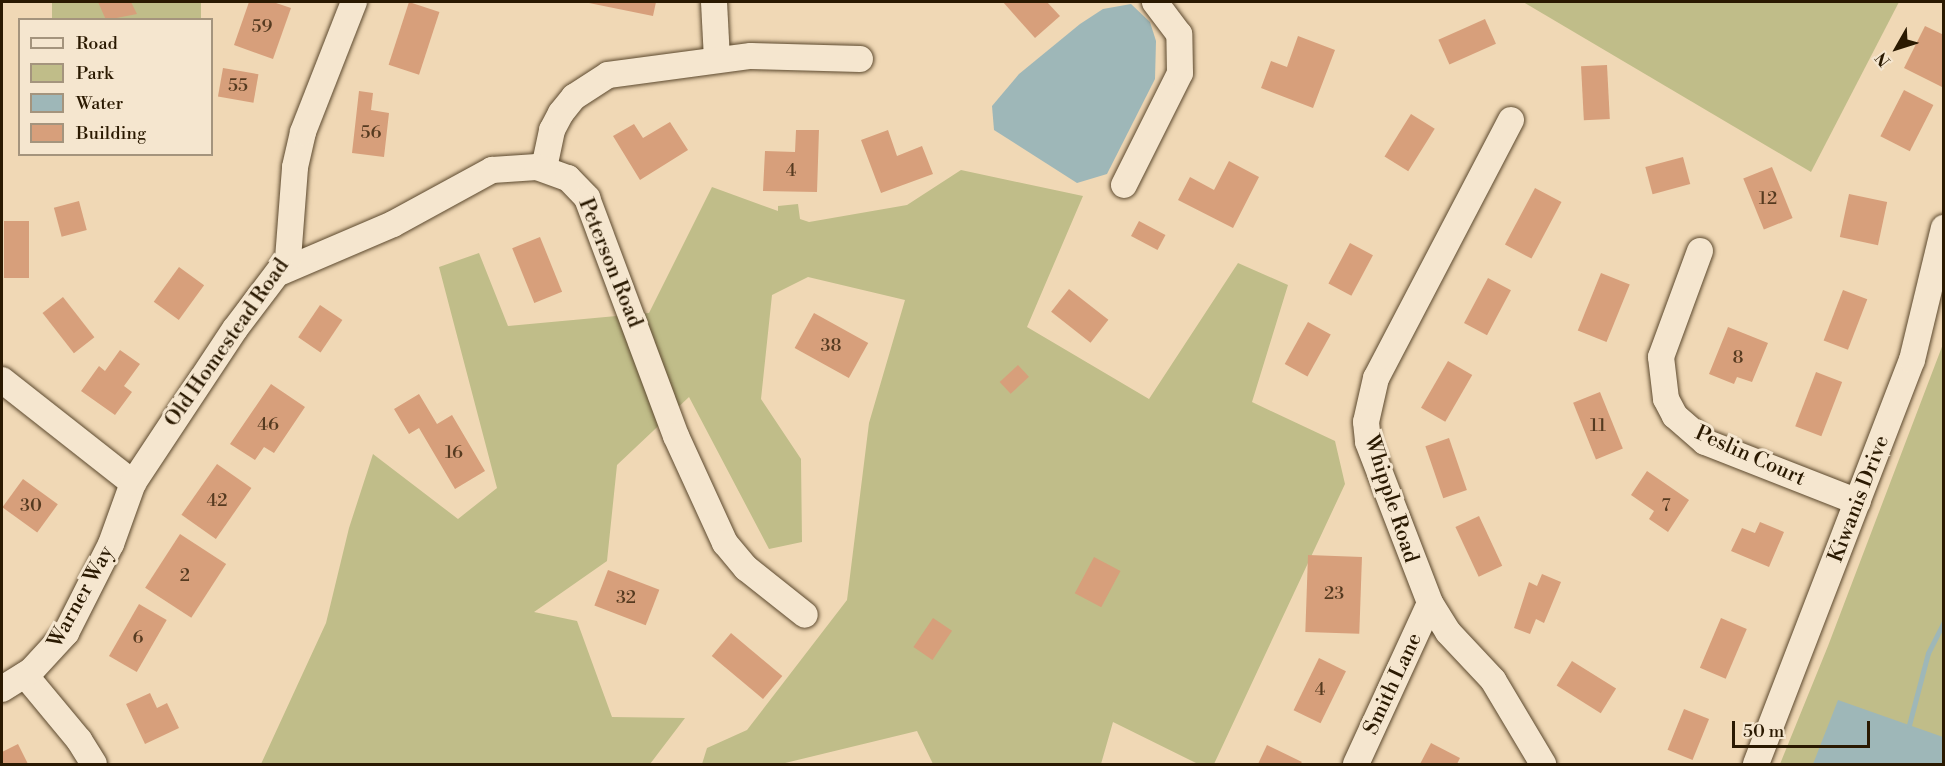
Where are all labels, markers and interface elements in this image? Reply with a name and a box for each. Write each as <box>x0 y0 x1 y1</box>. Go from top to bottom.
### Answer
house number: 59 <box>252 16 272 38</box>
legend <box>18 18 213 156</box>
north arrow <box>1867 18 1927 78</box>
text: Road <box>76 32 118 55</box>
text: N <box>1871 48 1895 71</box>
text: Park <box>76 62 113 85</box>
house number: 55 <box>228 75 248 97</box>
text: Water <box>76 92 123 115</box>
text: Building <box>76 122 146 145</box>
house number: 56 <box>361 122 381 144</box>
house number: 4 <box>786 160 796 182</box>
house number: 12 <box>1759 188 1777 210</box>
street label: Peterson Road <box>573 195 647 331</box>
street label: Old Homestead Road <box>160 254 294 432</box>
house number: 38 <box>821 335 841 357</box>
house number: 8 <box>1732 347 1744 369</box>
house number: 46 <box>257 414 279 436</box>
house number: 11 <box>1590 415 1606 437</box>
street label: Peslin Court <box>1691 420 1809 492</box>
street label: Whipple Road <box>1359 432 1423 566</box>
street label: Kiwanis Drive <box>1823 432 1895 566</box>
house number: 16 <box>445 442 463 464</box>
house number: 42 <box>207 490 227 512</box>
house number: 30 <box>20 495 42 517</box>
house number: 7 <box>1661 495 1671 517</box>
street label: Warner Way <box>43 542 119 652</box>
house number: 2 <box>180 565 190 587</box>
house number: 23 <box>1324 583 1344 605</box>
house number: 32 <box>616 587 636 609</box>
house number: 6 <box>133 627 143 649</box>
street label: Smith Lane <box>1358 629 1428 739</box>
house number: 4 <box>1315 679 1325 701</box>
scale bar <box>1735 709 1873 747</box>
text: 50 m <box>1743 720 1784 743</box>

